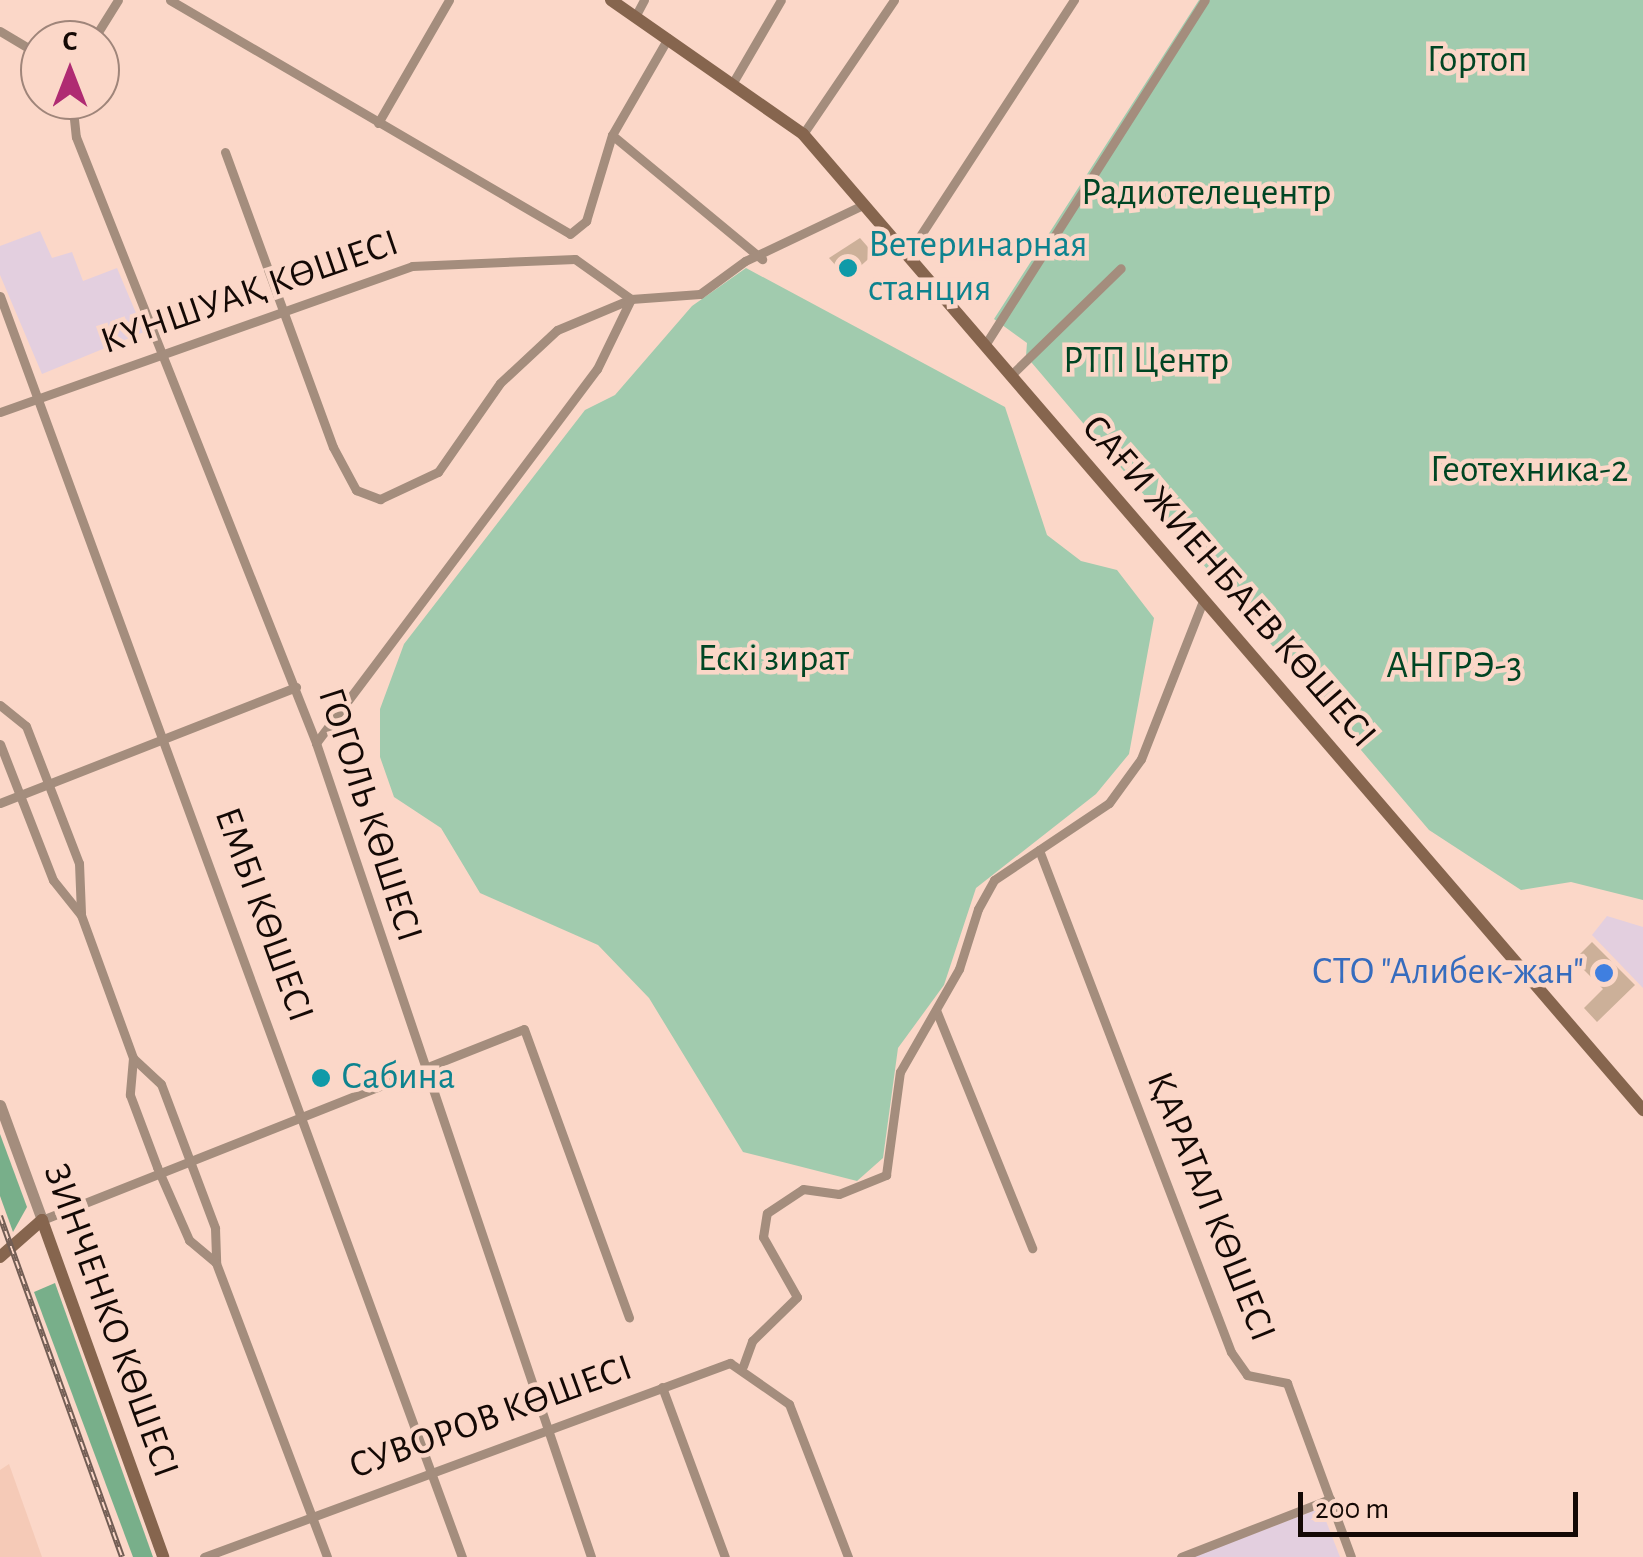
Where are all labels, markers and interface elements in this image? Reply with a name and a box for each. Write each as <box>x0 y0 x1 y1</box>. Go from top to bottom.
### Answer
north arrow <box>20 20 120 120</box>
text: С <box>62 28 78 56</box>
park label: Гортоп <box>1426 38 1528 84</box>
park label: Радиотелецентр <box>1081 171 1331 217</box>
street label: КҮНШУАҚ КӨШЕСІ <box>95 221 405 365</box>
place label: Ветеринарная станция <box>868 223 1088 312</box>
marker: Ветеринарная станция <box>837 257 859 279</box>
park label: РТП Центр <box>1063 339 1229 385</box>
street label: САҒИ ЖИЕНБАЕВ КӨШЕСІ <box>1071 406 1385 758</box>
park label: Геотехника-2 <box>1430 448 1628 494</box>
park label: Ескі зират <box>697 637 849 683</box>
park label: АНГРЭ-3 <box>1386 644 1522 690</box>
street label: ГОГОЛЬ КӨШЕСІ <box>306 682 432 948</box>
street label: ЕМБІ КӨШЕСІ <box>203 802 323 1028</box>
place label: СТО "Алибек-жан" <box>1312 950 1584 996</box>
marker: СТО "Алибек-жан" <box>1593 962 1615 984</box>
place label: Сабина <box>341 1055 455 1101</box>
street label: ҚАРАТАЛ КӨШЕСІ <box>1135 1066 1285 1348</box>
marker: Сабина <box>310 1067 332 1089</box>
street label: ЗИНЧЕНКО КӨШЕСІ <box>32 1158 188 1484</box>
street label: СУВОРОВ КӨШЕСІ <box>343 1346 639 1490</box>
scale bar <box>1303 1472 1583 1534</box>
text: 200 m <box>1315 1494 1389 1524</box>

